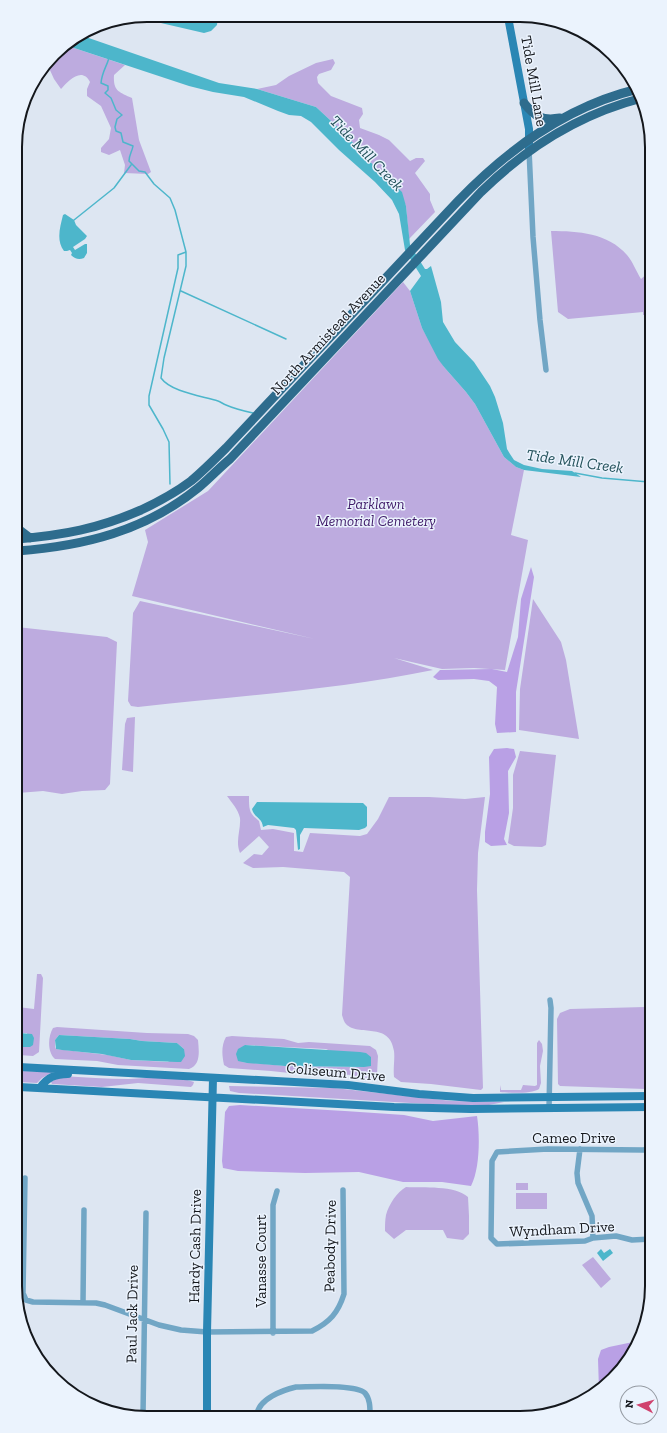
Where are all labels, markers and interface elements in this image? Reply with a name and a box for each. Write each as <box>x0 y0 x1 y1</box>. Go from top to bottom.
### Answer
street label: Tide Mill Lane <box>517 34 551 128</box>
water label: Tide Mill Creek <box>326 111 408 195</box>
street label: North Armistead Avenue <box>267 269 389 399</box>
water label: Tide Mill Creek <box>525 445 625 477</box>
park label: Parklawn Memorial Cemetery <box>316 495 436 530</box>
street label: Coliseum Drive <box>286 1059 386 1085</box>
street label: Cameo Drive <box>532 1129 616 1147</box>
street label: Hardy Cash Drive <box>185 1189 205 1303</box>
street label: Peabody Drive <box>320 1200 340 1292</box>
street label: Vanasse Court <box>252 1214 270 1309</box>
street label: Wyndham Drive <box>509 1217 615 1241</box>
street label: Paul Jack Drive <box>122 1265 142 1363</box>
north arrow <box>619 1385 659 1425</box>
text: N <box>623 1399 637 1409</box>

